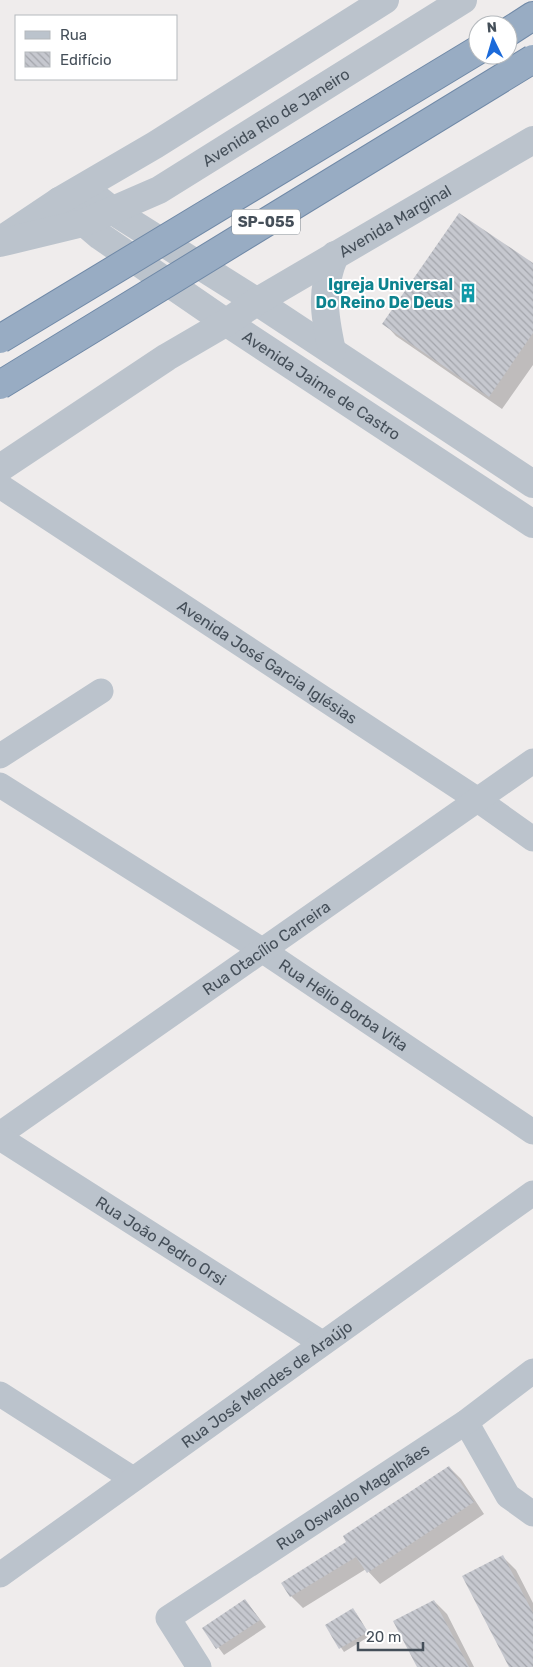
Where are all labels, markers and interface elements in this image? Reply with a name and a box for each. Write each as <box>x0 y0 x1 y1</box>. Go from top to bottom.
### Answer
legend <box>15 15 178 80</box>
north arrow <box>468 15 518 65</box>
text: N <box>486 19 498 36</box>
text: Rua <box>60 26 87 44</box>
text: Edifício <box>60 51 112 69</box>
street label: Avenida Rio de Janeiro <box>199 64 353 171</box>
street label: Avenida Marginal <box>335 181 455 262</box>
road number: SP-055 <box>232 210 300 234</box>
place label: Igreja Universal Do Reino De Deus <box>315 275 453 312</box>
building icon: Igreja Universal Do Reino De Deus <box>457 282 479 304</box>
street label: Avenida Jaime de Castro <box>239 327 404 444</box>
street label: Avenida José Garcia Iglésias <box>174 596 361 728</box>
street label: Rua Otacílio Carreira <box>199 897 334 999</box>
street label: Rua Hélio Borba Vita <box>275 955 412 1055</box>
street label: Rua João Pedro Orsi <box>92 1192 230 1290</box>
street label: Rua José Mendes de Araújo <box>178 1317 356 1452</box>
street label: Rua Oswaldo Magalhães <box>273 1440 433 1554</box>
scale bar <box>358 1620 423 1652</box>
text: 20 m <box>366 1628 401 1646</box>

